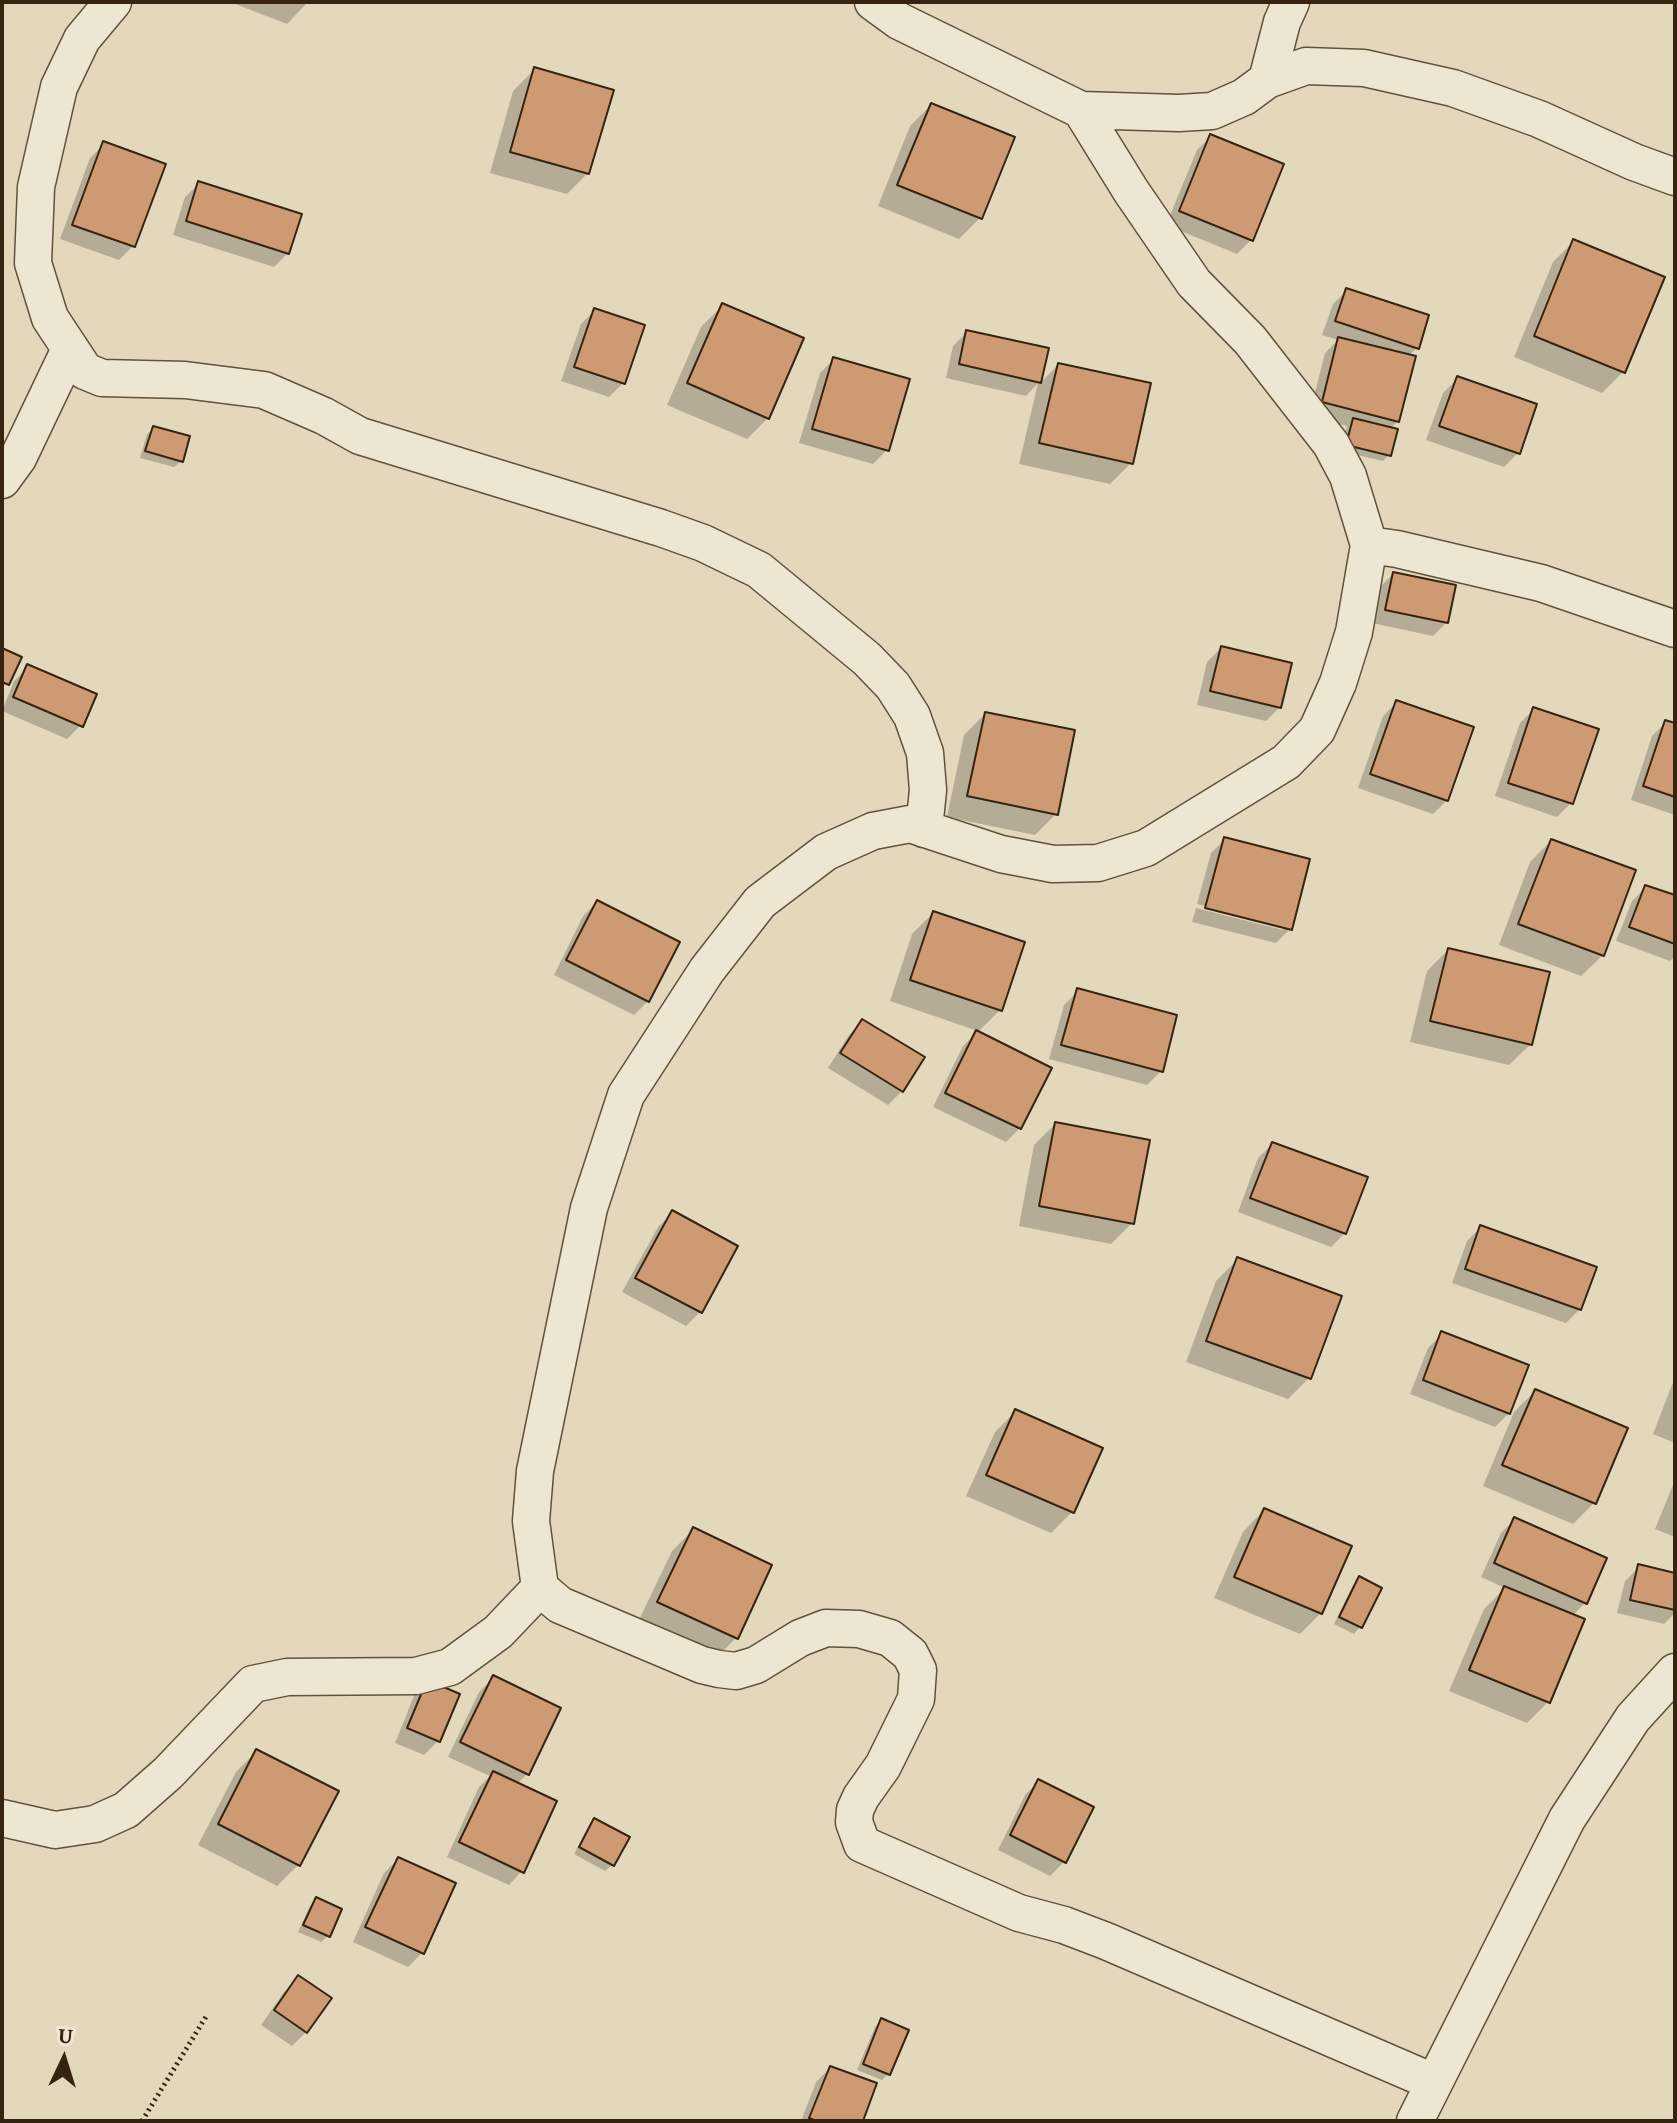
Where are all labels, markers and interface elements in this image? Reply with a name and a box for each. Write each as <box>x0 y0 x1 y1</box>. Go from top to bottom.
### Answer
north arrow <box>24 2019 104 2099</box>
text: U <box>57 2019 74 2052</box>

